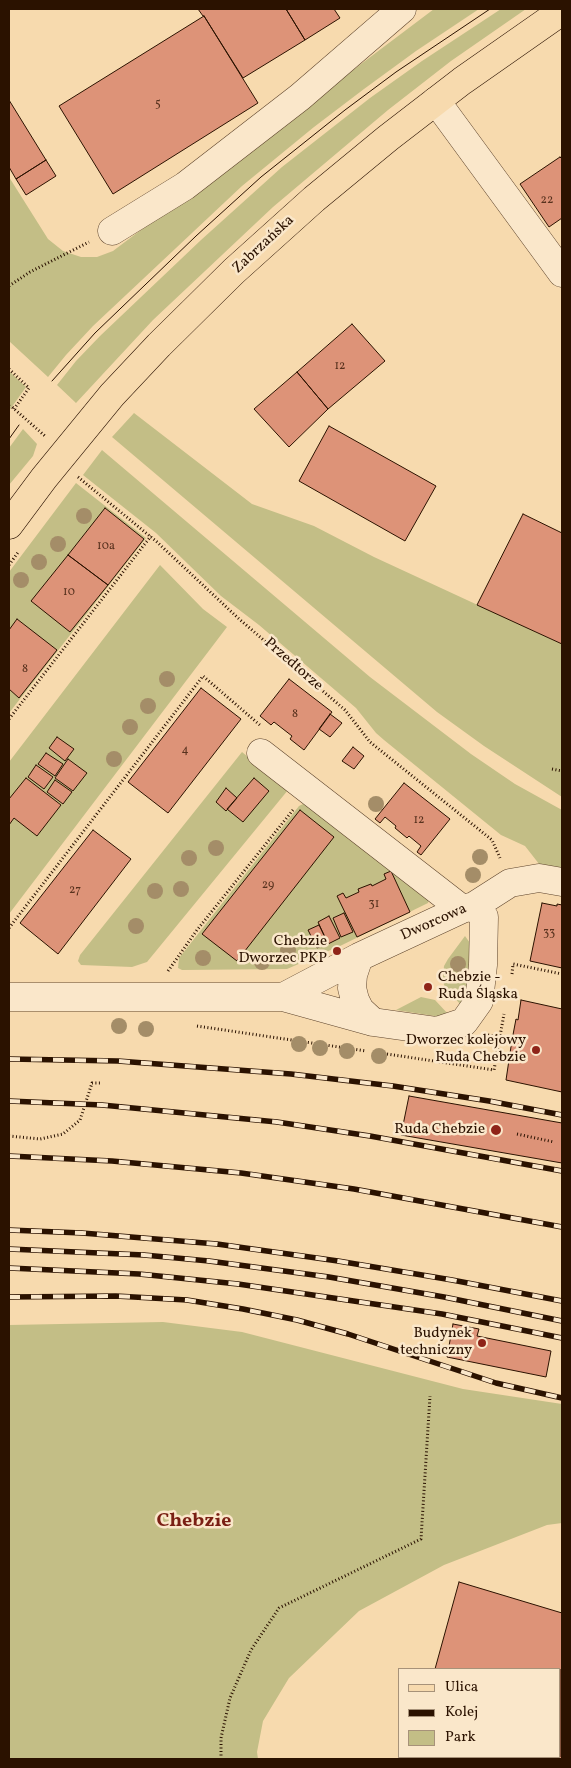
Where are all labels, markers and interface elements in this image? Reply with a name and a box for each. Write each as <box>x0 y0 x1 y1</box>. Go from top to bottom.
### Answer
house number: 5 <box>155 98 161 112</box>
house number: 22 <box>541 194 553 208</box>
street label: Zabrzańska <box>230 212 298 278</box>
house number: 12 <box>334 360 346 374</box>
house number: 10a <box>97 540 115 554</box>
house number: 10 <box>63 586 75 600</box>
street label: Przedtorze <box>260 635 326 695</box>
house number: 8 <box>22 663 28 677</box>
house number: 8 <box>292 708 298 722</box>
house number: 4 <box>181 744 189 758</box>
house number: 12 <box>413 814 425 828</box>
house number: 29 <box>262 879 274 893</box>
house number: 27 <box>69 884 81 898</box>
house number: 31 <box>369 898 379 912</box>
street label: Dworcowa <box>398 900 470 946</box>
house number: 33 <box>543 927 555 941</box>
place label: Chebzie Dworzec PKP <box>238 933 327 968</box>
marker: Chebzie Dworzec PKP <box>331 945 343 957</box>
place label: Chebzie - Ruda Śląska <box>438 969 518 1004</box>
marker: Chebzie - Ruda Śląska <box>422 981 434 993</box>
place label: Dworzec kolejowy Ruda Chebzie <box>406 1032 526 1067</box>
marker: Dworzec kolejowy Ruda Chebzie <box>530 1044 542 1056</box>
place label: Ruda Chebzie <box>394 1121 485 1139</box>
marker: Ruda Chebzie <box>489 1123 503 1137</box>
place label: Budynek techniczny <box>400 1325 472 1360</box>
marker: Budynek techniczny <box>476 1337 488 1349</box>
district label: Chebzie <box>157 1510 231 1534</box>
legend <box>398 1668 561 1758</box>
text: Ulica <box>445 1677 478 1698</box>
text: Kolej <box>445 1702 478 1723</box>
text: Park <box>445 1727 476 1748</box>

